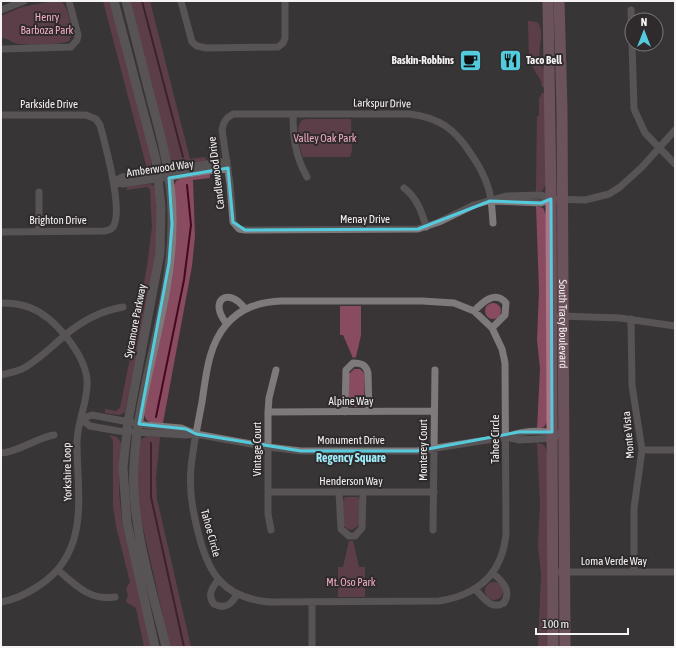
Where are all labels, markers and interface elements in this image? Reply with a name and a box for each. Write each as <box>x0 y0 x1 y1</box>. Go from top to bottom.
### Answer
park label: Henry Barboza Park <box>21 11 74 36</box>
north arrow <box>624 12 664 52</box>
text: N <box>641 16 647 28</box>
cafe icon: Baskin-Robbins <box>457 47 483 73</box>
restaurant icon: Taco Bell <box>497 47 523 73</box>
place label: Baskin-Robbins <box>392 54 454 66</box>
place label: Taco Bell <box>526 54 563 66</box>
street label: Larkspur Drive <box>353 96 411 110</box>
street label: Parkside Drive <box>20 98 78 110</box>
park label: Valley Oak Park <box>293 132 357 144</box>
street label: Candlewood Drive <box>206 136 226 210</box>
street label: Amberwood Way <box>126 157 195 179</box>
street label: Menay Drive <box>340 213 390 225</box>
street label: Brighton Drive <box>29 214 87 226</box>
street label: South Tracy Boulevard <box>557 279 569 369</box>
street label: Sycamore Parkway <box>122 282 148 359</box>
street label: Alpine Way <box>328 395 374 407</box>
street label: Monte Vista <box>620 411 636 459</box>
street label: Tahoe Circle <box>489 415 501 463</box>
street label: Monterey Court <box>417 419 429 481</box>
street label: Vintage Court <box>251 422 263 476</box>
street label: Monument Drive <box>317 434 385 446</box>
street label: Yorkshire Loop <box>60 443 74 501</box>
district label: Regency Square <box>316 451 386 465</box>
street label: Henderson Way <box>319 475 383 487</box>
street label: Tahoe Circle <box>199 508 223 558</box>
street label: Loma Verde Way <box>581 555 648 567</box>
park label: Mt. Oso Park <box>326 576 376 588</box>
scale bar <box>536 610 628 636</box>
text: 100 m <box>542 617 569 631</box>

